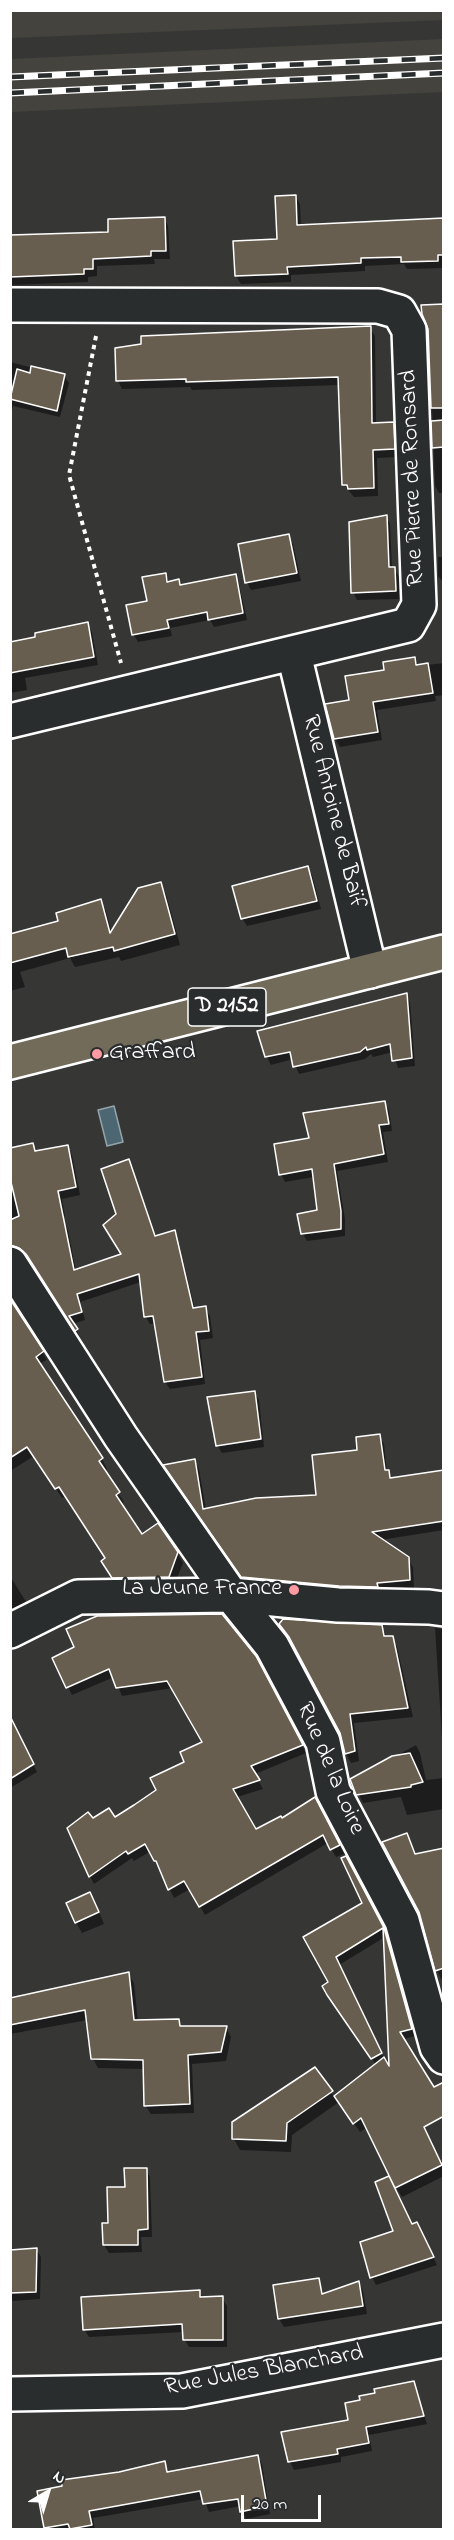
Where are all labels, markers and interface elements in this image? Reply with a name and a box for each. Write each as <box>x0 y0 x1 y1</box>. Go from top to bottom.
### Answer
street label: Rue Pierre de Ronsard <box>396 369 432 587</box>
street label: Rue Antoine de Baïf <box>294 712 370 912</box>
road number: D 2152 <box>188 988 266 1026</box>
place label: Graffard <box>109 1040 196 1068</box>
marker: Graffard <box>90 1047 104 1061</box>
place label: La Jeune France <box>122 1576 282 1604</box>
marker: La Jeune France <box>287 1583 301 1597</box>
street label: Rue de la Loire <box>288 1699 370 1839</box>
street label: Rue Jules Blanchard <box>162 2340 366 2404</box>
north arrow <box>18 2462 78 2522</box>
text: N <box>47 2465 71 2491</box>
scale bar <box>244 2483 324 2521</box>
text: 20 m <box>252 2492 287 2518</box>

